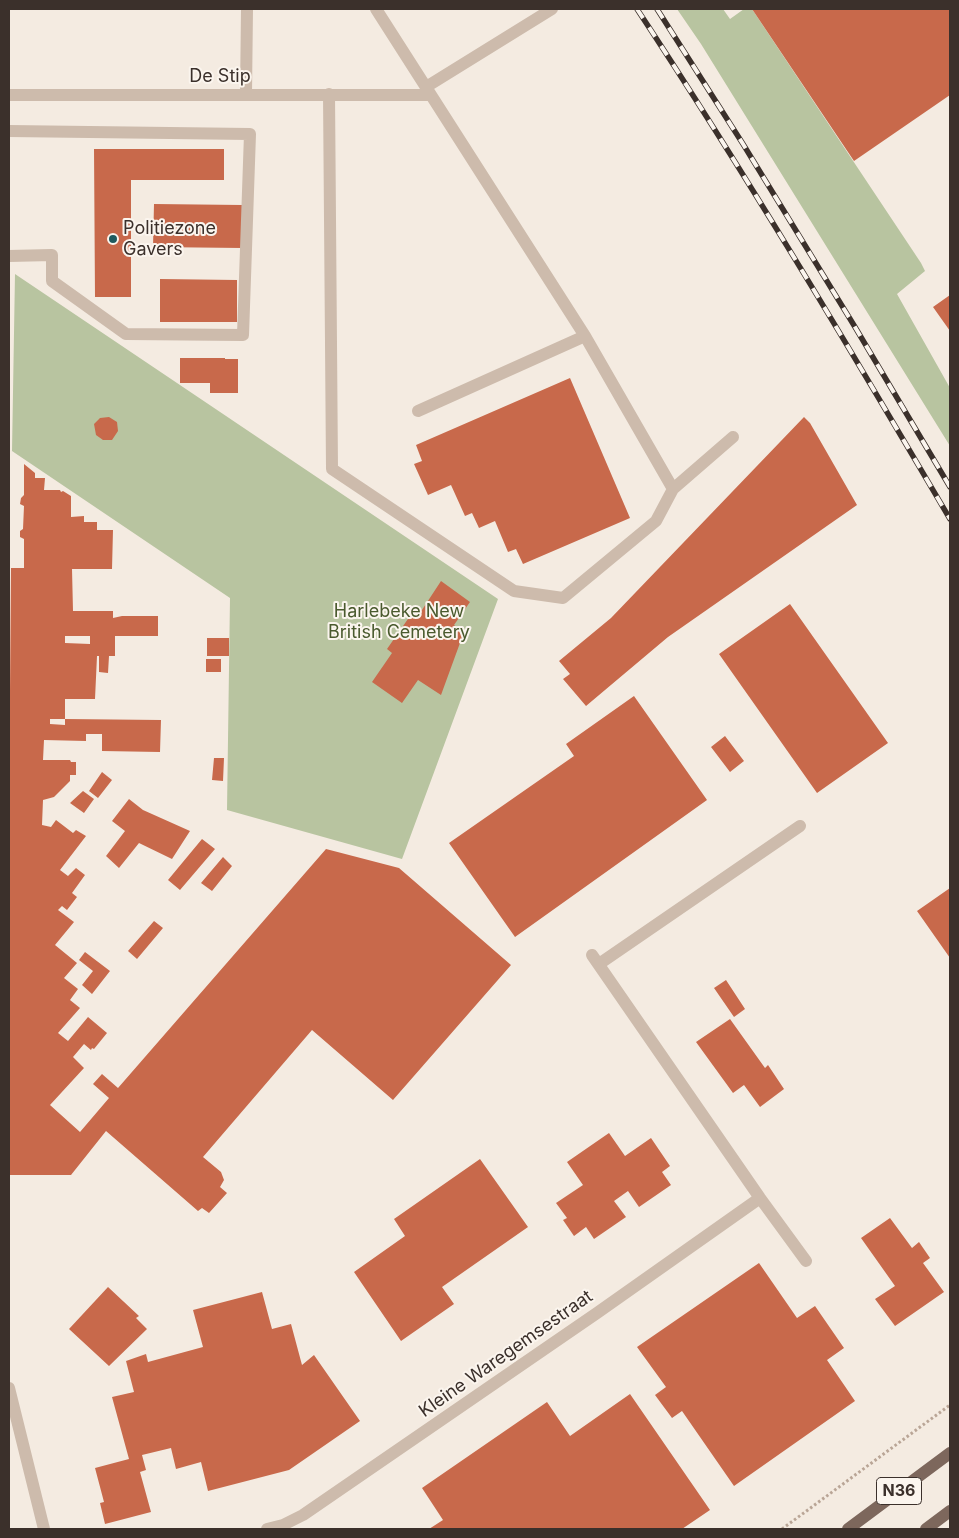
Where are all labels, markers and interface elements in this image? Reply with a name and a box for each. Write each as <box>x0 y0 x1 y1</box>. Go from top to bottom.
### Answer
street label: De Stip <box>189 66 251 88</box>
place label: Politiezone Gavers <box>123 218 216 260</box>
marker: Politiezone Gavers <box>107 233 119 245</box>
park label: Harlebeke New British Cemetery <box>328 601 470 644</box>
street label: Kleine Waregemsestraat <box>415 1286 597 1422</box>
road number: N36 <box>876 1478 922 1504</box>

